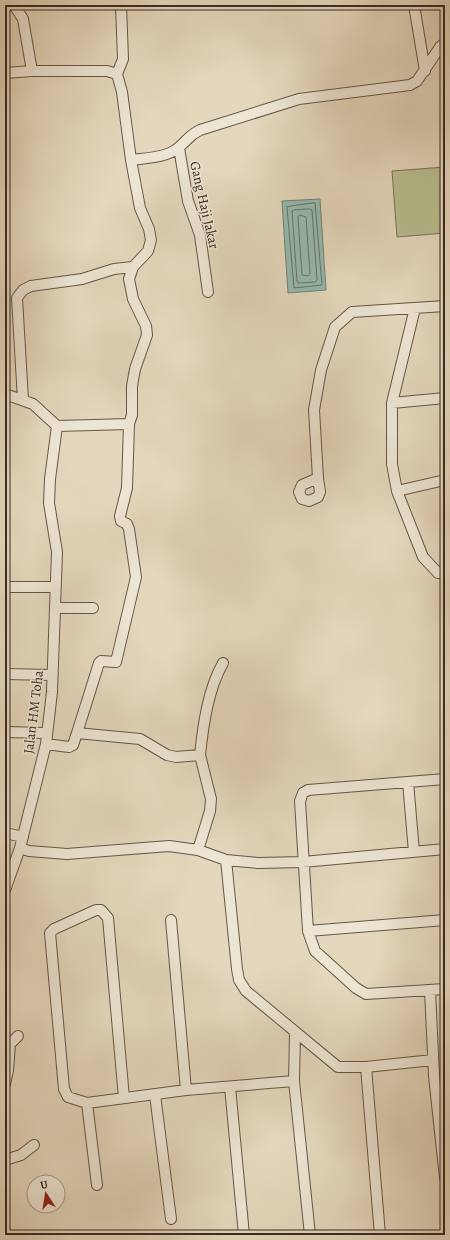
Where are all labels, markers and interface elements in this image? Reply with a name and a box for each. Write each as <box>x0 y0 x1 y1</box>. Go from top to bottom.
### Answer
street label: Gang Haji Jakar <box>185 159 224 251</box>
street label: Jalan HM Toha <box>19 669 48 755</box>
north arrow <box>26 1174 66 1214</box>
text: U <box>39 1176 50 1193</box>

